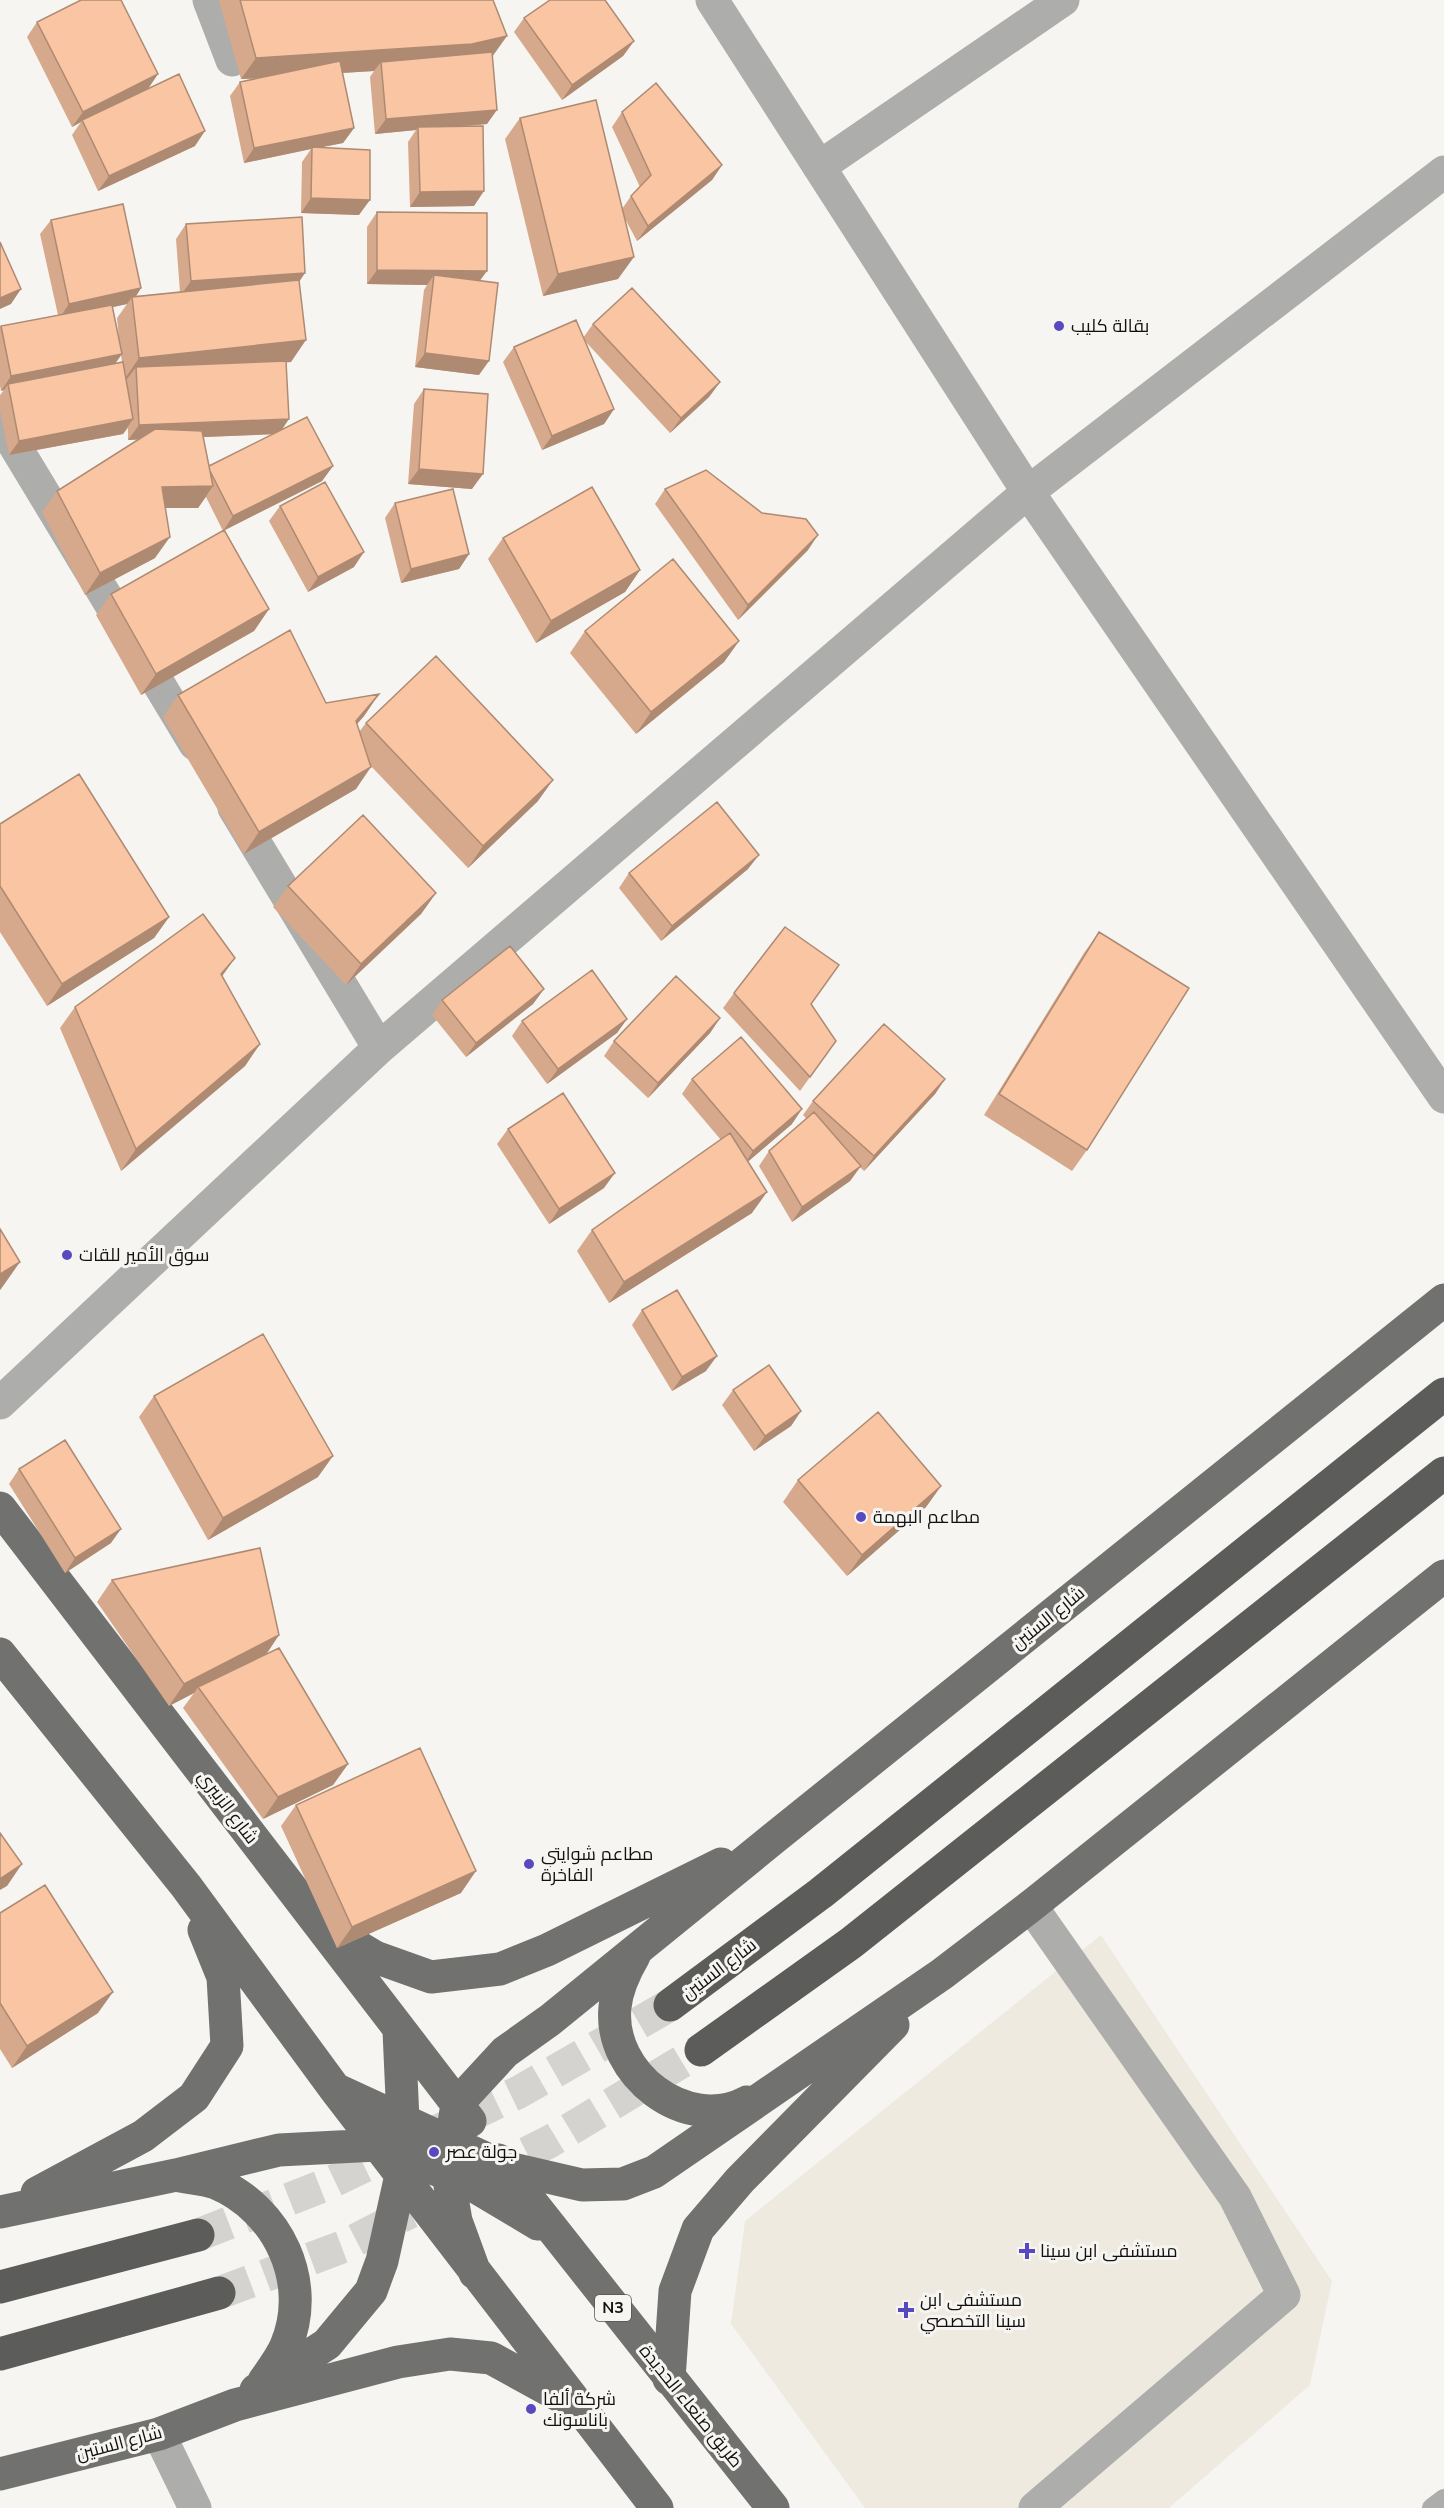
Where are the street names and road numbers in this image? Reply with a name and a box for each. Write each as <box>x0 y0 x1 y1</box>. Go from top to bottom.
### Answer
street label: شارع الستين <box>1006 1581 1090 1655</box>
street label: شارع الزبيري <box>191 1765 264 1850</box>
street label: شارع الستين <box>677 1933 761 2005</box>
road number: N3 <box>595 2295 631 2321</box>
street label: طريق صنعاء الحديدة <box>634 2339 748 2473</box>
street label: شارع الستين <box>73 2420 165 2466</box>

